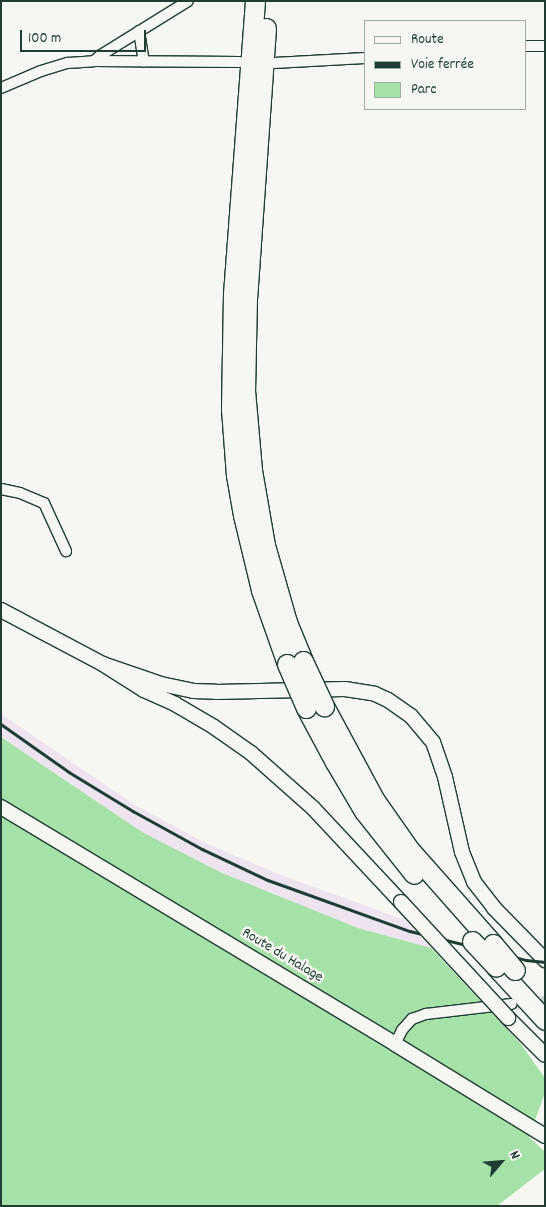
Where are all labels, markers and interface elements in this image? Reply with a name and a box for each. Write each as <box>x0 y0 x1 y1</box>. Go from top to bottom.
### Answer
scale bar <box>22 20 149 52</box>
legend <box>364 20 526 110</box>
text: 100 m <box>28 28 61 50</box>
text: Route <box>411 29 444 51</box>
text: Voie ferrée <box>411 54 474 76</box>
text: Parc <box>411 79 436 101</box>
street label: Route du Halage <box>238 925 326 987</box>
north arrow <box>476 1137 526 1187</box>
text: N <box>504 1148 525 1163</box>

